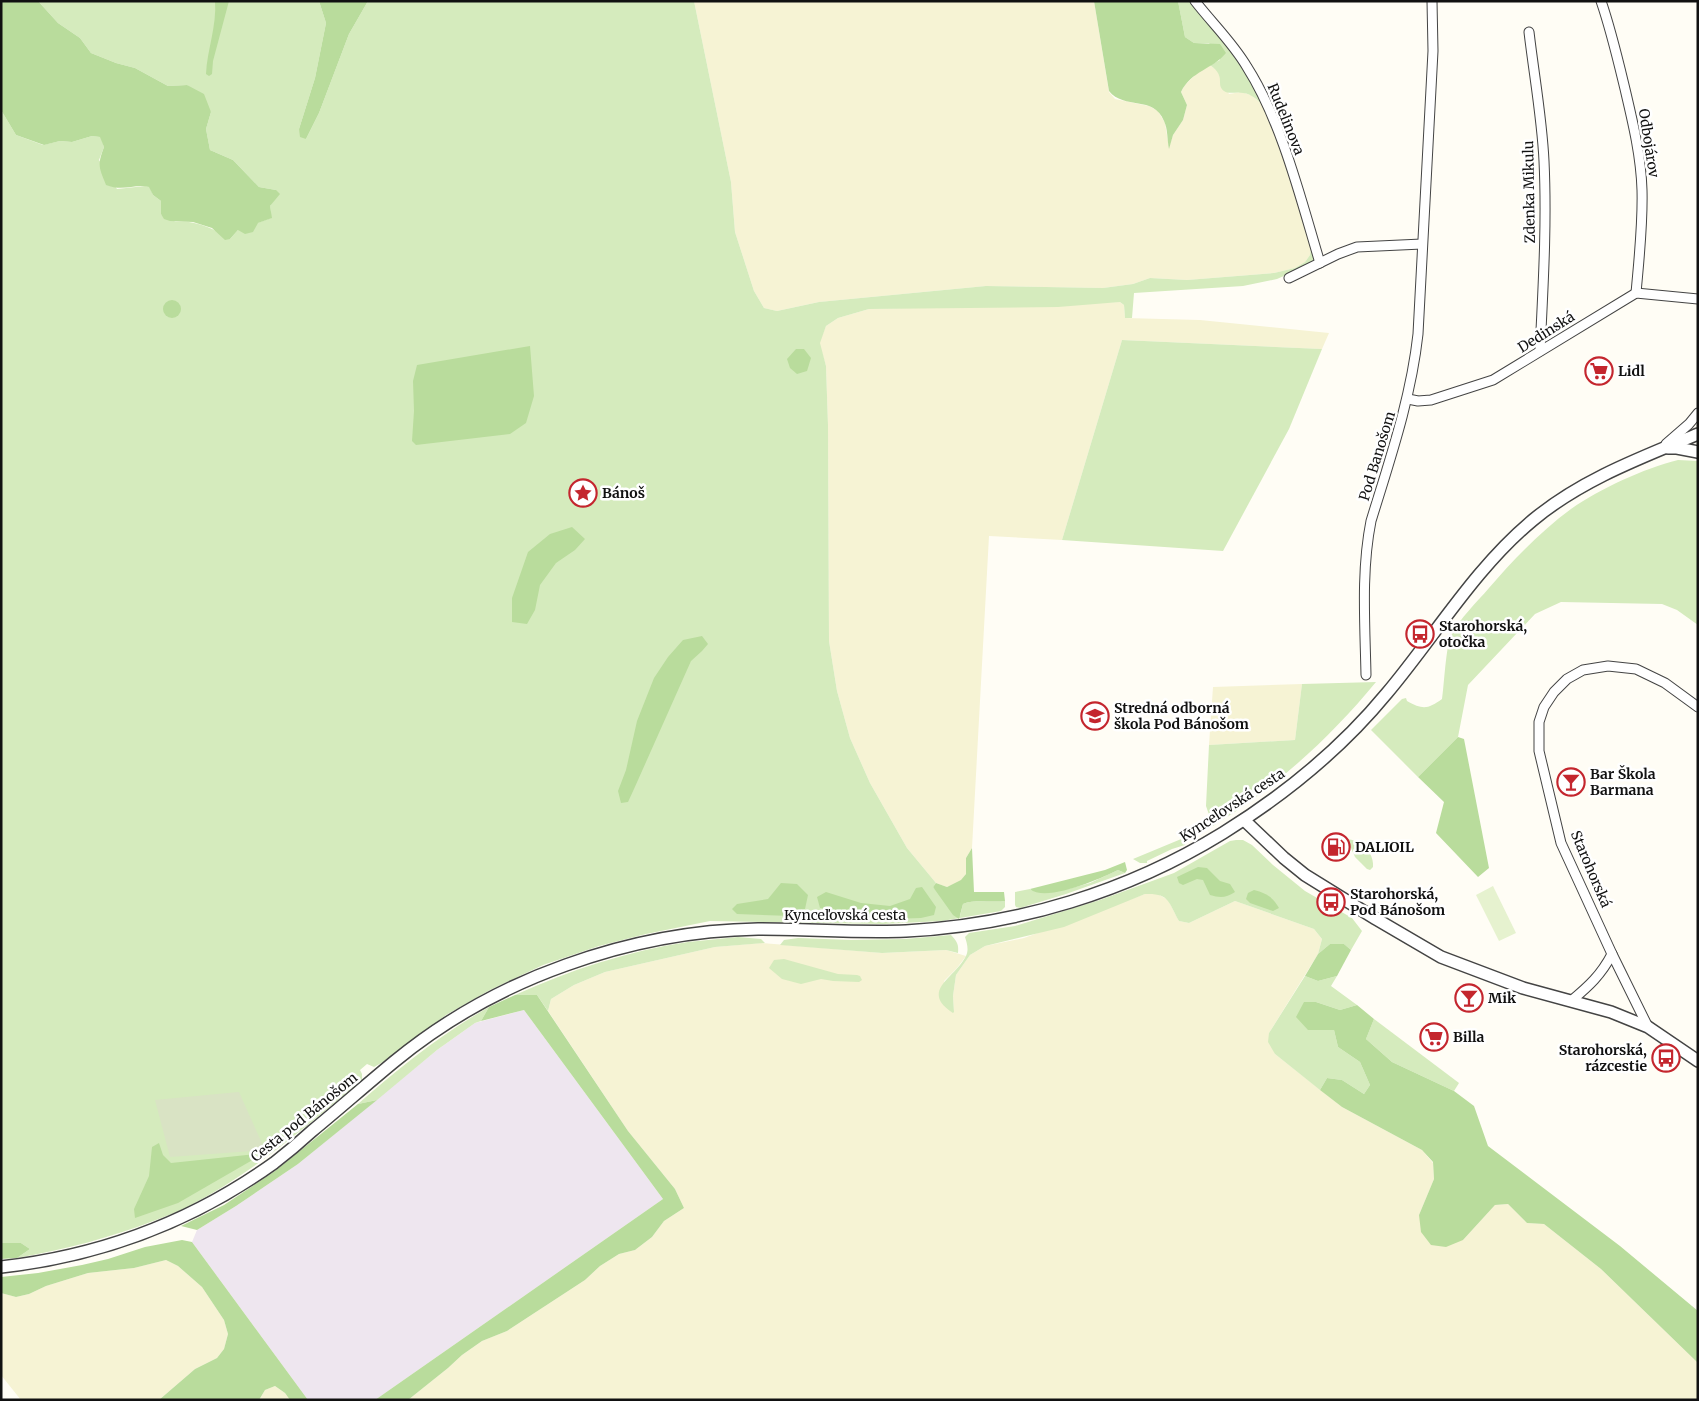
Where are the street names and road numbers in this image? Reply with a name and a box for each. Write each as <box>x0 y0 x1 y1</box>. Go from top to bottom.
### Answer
street label: Rudelinova <box>1263 81 1309 158</box>
street label: Odbojárov <box>1635 107 1663 180</box>
street label: Zdenka Mikulu <box>1519 140 1539 244</box>
street label: Dedinská <box>1514 307 1578 357</box>
street label: Pod Banošom <box>1355 409 1399 503</box>
street label: Kynceľovská cesta <box>1176 764 1288 846</box>
street label: Starohorská <box>1567 828 1615 911</box>
street label: Kynceľovská cesta <box>784 906 906 924</box>
street label: Cesta pod Bánošom <box>247 1068 361 1166</box>

